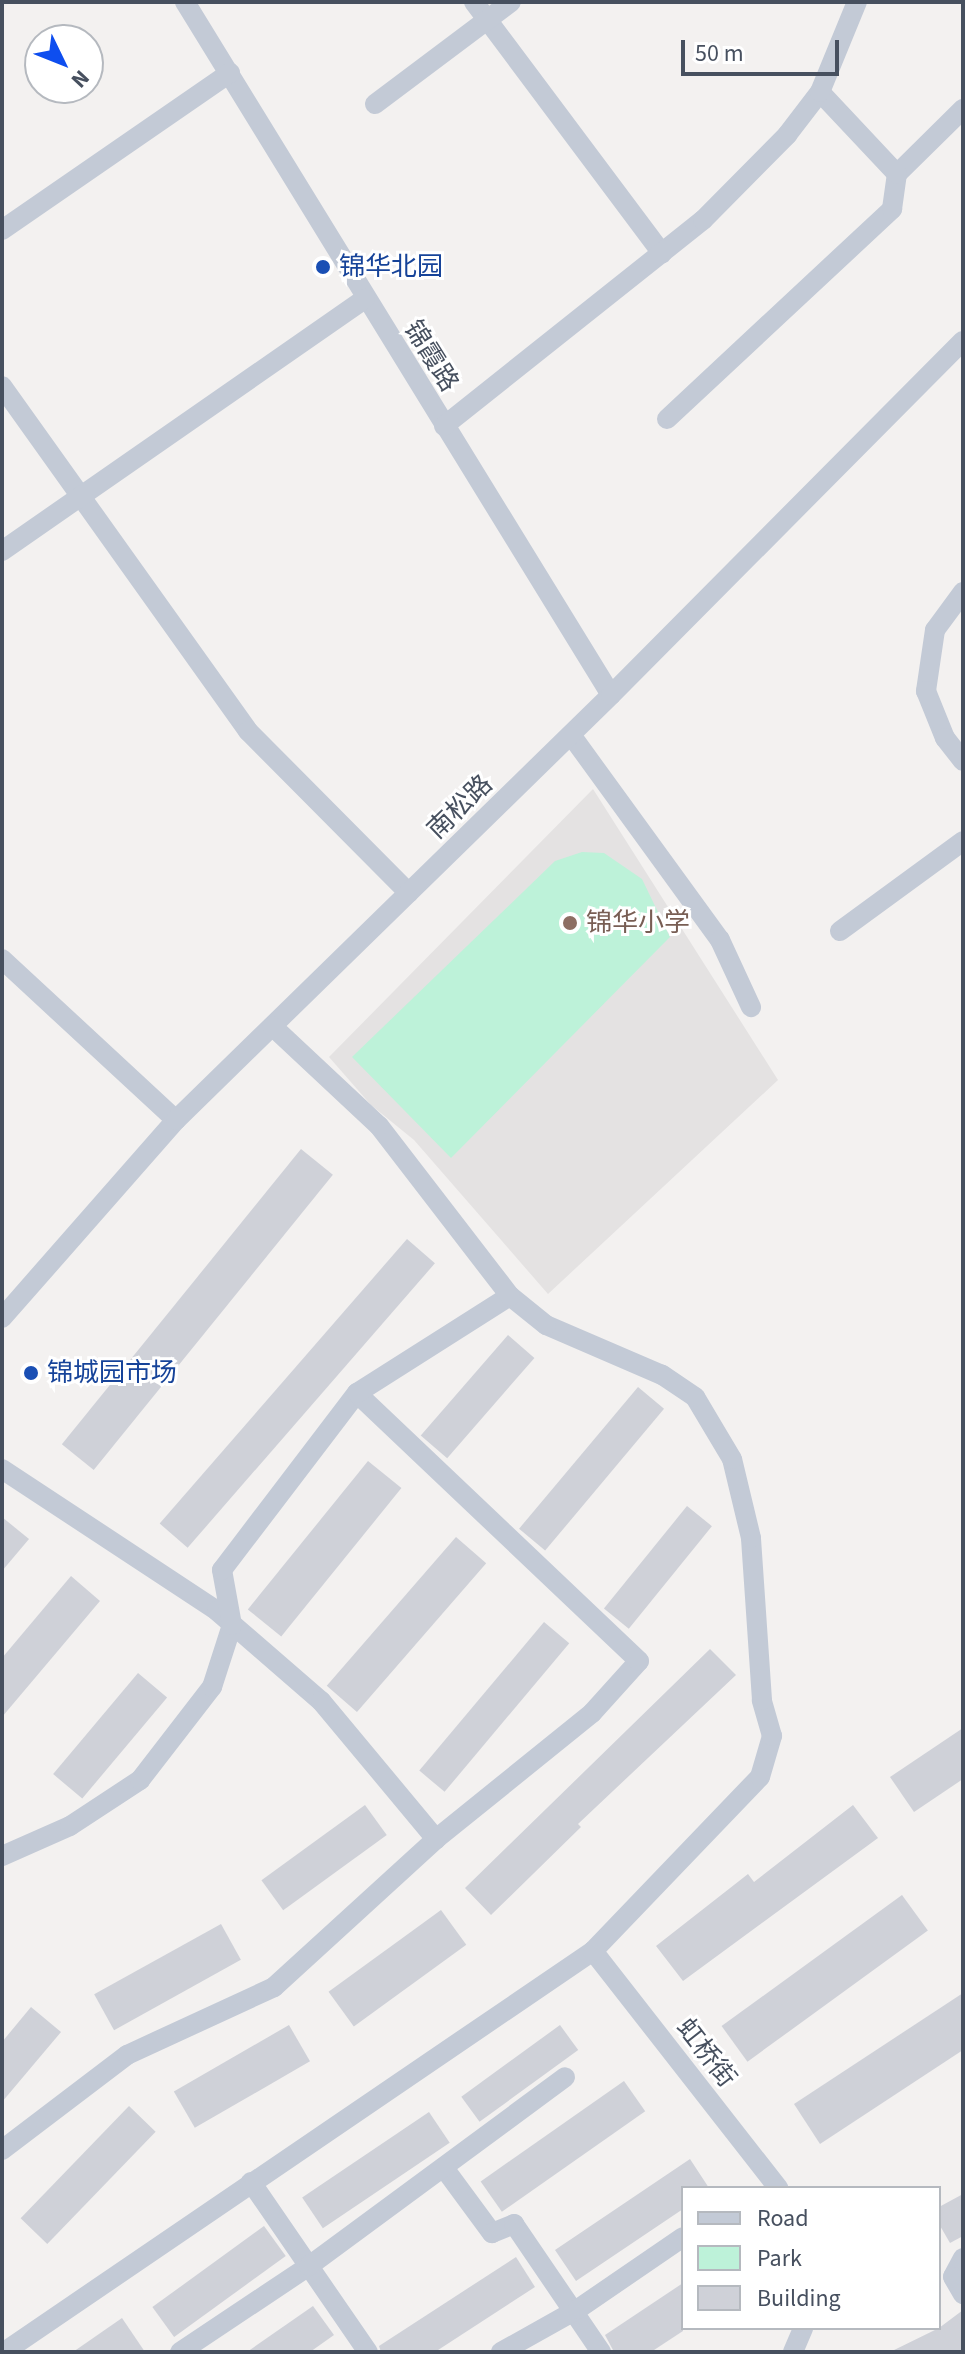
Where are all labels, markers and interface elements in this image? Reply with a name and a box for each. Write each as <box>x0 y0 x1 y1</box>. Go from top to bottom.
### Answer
north arrow <box>24 24 104 104</box>
scale bar <box>685 24 843 74</box>
text: 50 m <box>695 36 744 71</box>
text: N <box>63 63 97 95</box>
place label: 锦华北园 <box>339 251 443 283</box>
marker: 锦华北园 <box>314 258 332 276</box>
street label: 锦霞路 <box>397 315 465 397</box>
street label: 南松路 <box>421 769 499 845</box>
place label: 锦华小学 <box>586 907 690 939</box>
marker: 锦华小学 <box>561 914 579 932</box>
place label: 锦城园市场 <box>47 1357 177 1389</box>
marker: 锦城园市场 <box>22 1364 40 1382</box>
street label: 虹桥街 <box>670 2013 742 2093</box>
legend <box>681 2186 941 2330</box>
text: Road <box>757 2201 809 2236</box>
text: Park <box>757 2241 802 2276</box>
text: Building <box>757 2281 841 2316</box>

